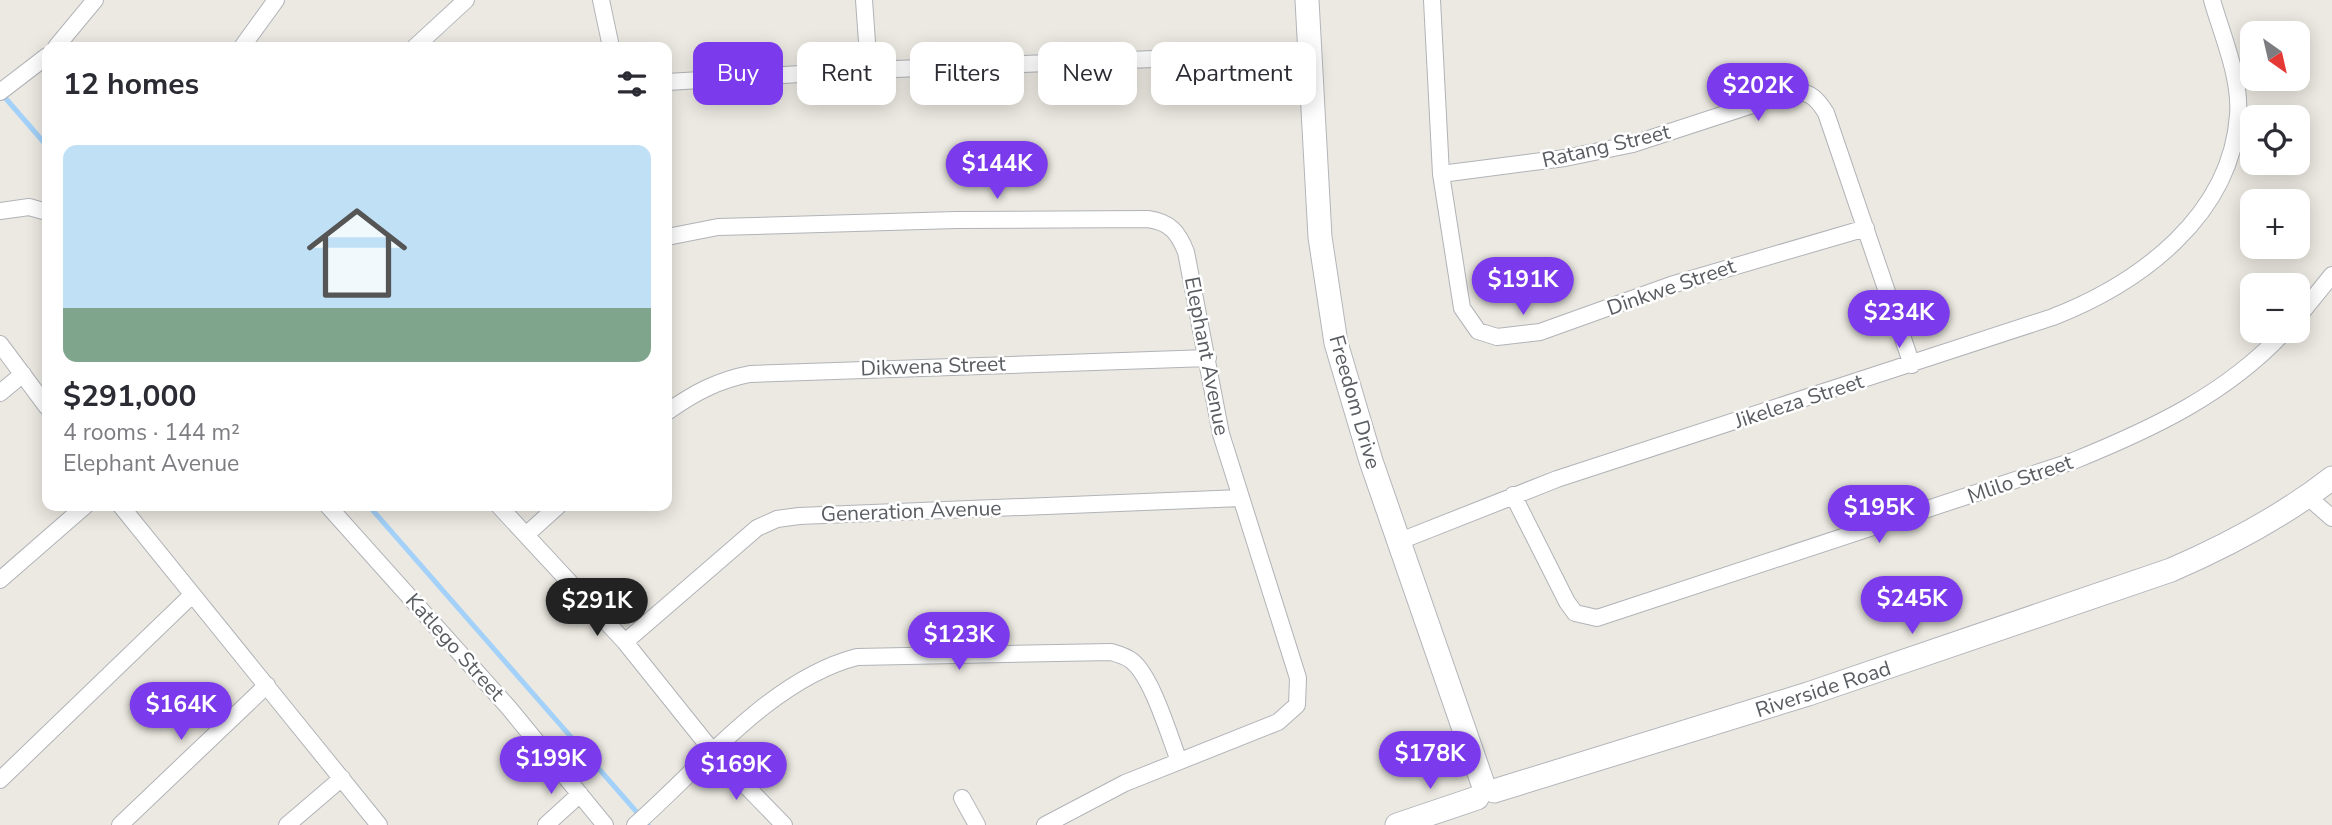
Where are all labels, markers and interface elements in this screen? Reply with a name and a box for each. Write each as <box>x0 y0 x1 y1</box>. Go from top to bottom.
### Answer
north arrow <box>2240 21 2310 91</box>
map controls <box>2240 21 2310 343</box>
chip: Buy <box>693 42 783 105</box>
chip: Rent <box>797 42 896 105</box>
chip: Filters <box>910 42 1024 105</box>
chip: New <box>1038 42 1137 105</box>
chip: Apartment <box>1151 42 1316 105</box>
text: 12 homes <box>63 64 199 105</box>
pin: $202K <box>1709 64 1807 123</box>
icon: filters <box>613 65 651 103</box>
text: $202K <box>1723 70 1793 101</box>
button: locate <box>2240 105 2310 175</box>
street label: Ratang Street <box>1539 118 1673 174</box>
pin: $144K <box>948 142 1046 201</box>
text: $144K <box>962 148 1032 179</box>
button: + <box>2240 189 2310 259</box>
icon: home <box>294 190 420 316</box>
street label: Dinkwe Street <box>1603 252 1739 322</box>
pin: $191K <box>1474 258 1572 317</box>
text: $191K <box>1488 264 1558 295</box>
button: − <box>2240 273 2310 343</box>
street label: Elephant Avenue <box>1178 274 1236 438</box>
pin: $234K <box>1850 290 1948 350</box>
text: $234K <box>1864 297 1934 328</box>
street label: Freedom Drive <box>1323 332 1387 472</box>
street label: Dikwena Street <box>860 349 1007 383</box>
street label: Jikeleza Street <box>1730 367 1868 435</box>
text: $291,000 <box>63 376 196 417</box>
text: 4 rooms · 144 m² <box>63 417 240 448</box>
text: Elephant Avenue <box>63 448 239 479</box>
street label: Mlilo Street <box>1964 448 2077 510</box>
pin: $195K <box>1830 486 1928 545</box>
text: $195K <box>1844 492 1914 523</box>
street label: Generation Avenue <box>820 494 1002 528</box>
pin: $245K <box>1863 576 1961 636</box>
pin: $291K <box>548 578 646 638</box>
text: $245K <box>1877 583 1947 614</box>
text: $291K <box>562 585 632 616</box>
street label: Katlego Street <box>399 587 511 707</box>
pin: $123K <box>910 612 1008 672</box>
text: $123K <box>924 619 994 650</box>
street label: Riverside Road <box>1752 654 1894 724</box>
pin: $164K <box>132 682 230 742</box>
text: $164K <box>146 689 216 720</box>
pin: $178K <box>1381 732 1479 791</box>
pin: $199K <box>502 736 600 796</box>
text: $178K <box>1395 738 1465 769</box>
pin: $169K <box>687 742 785 802</box>
text: $199K <box>516 743 586 774</box>
text: $169K <box>701 749 771 780</box>

